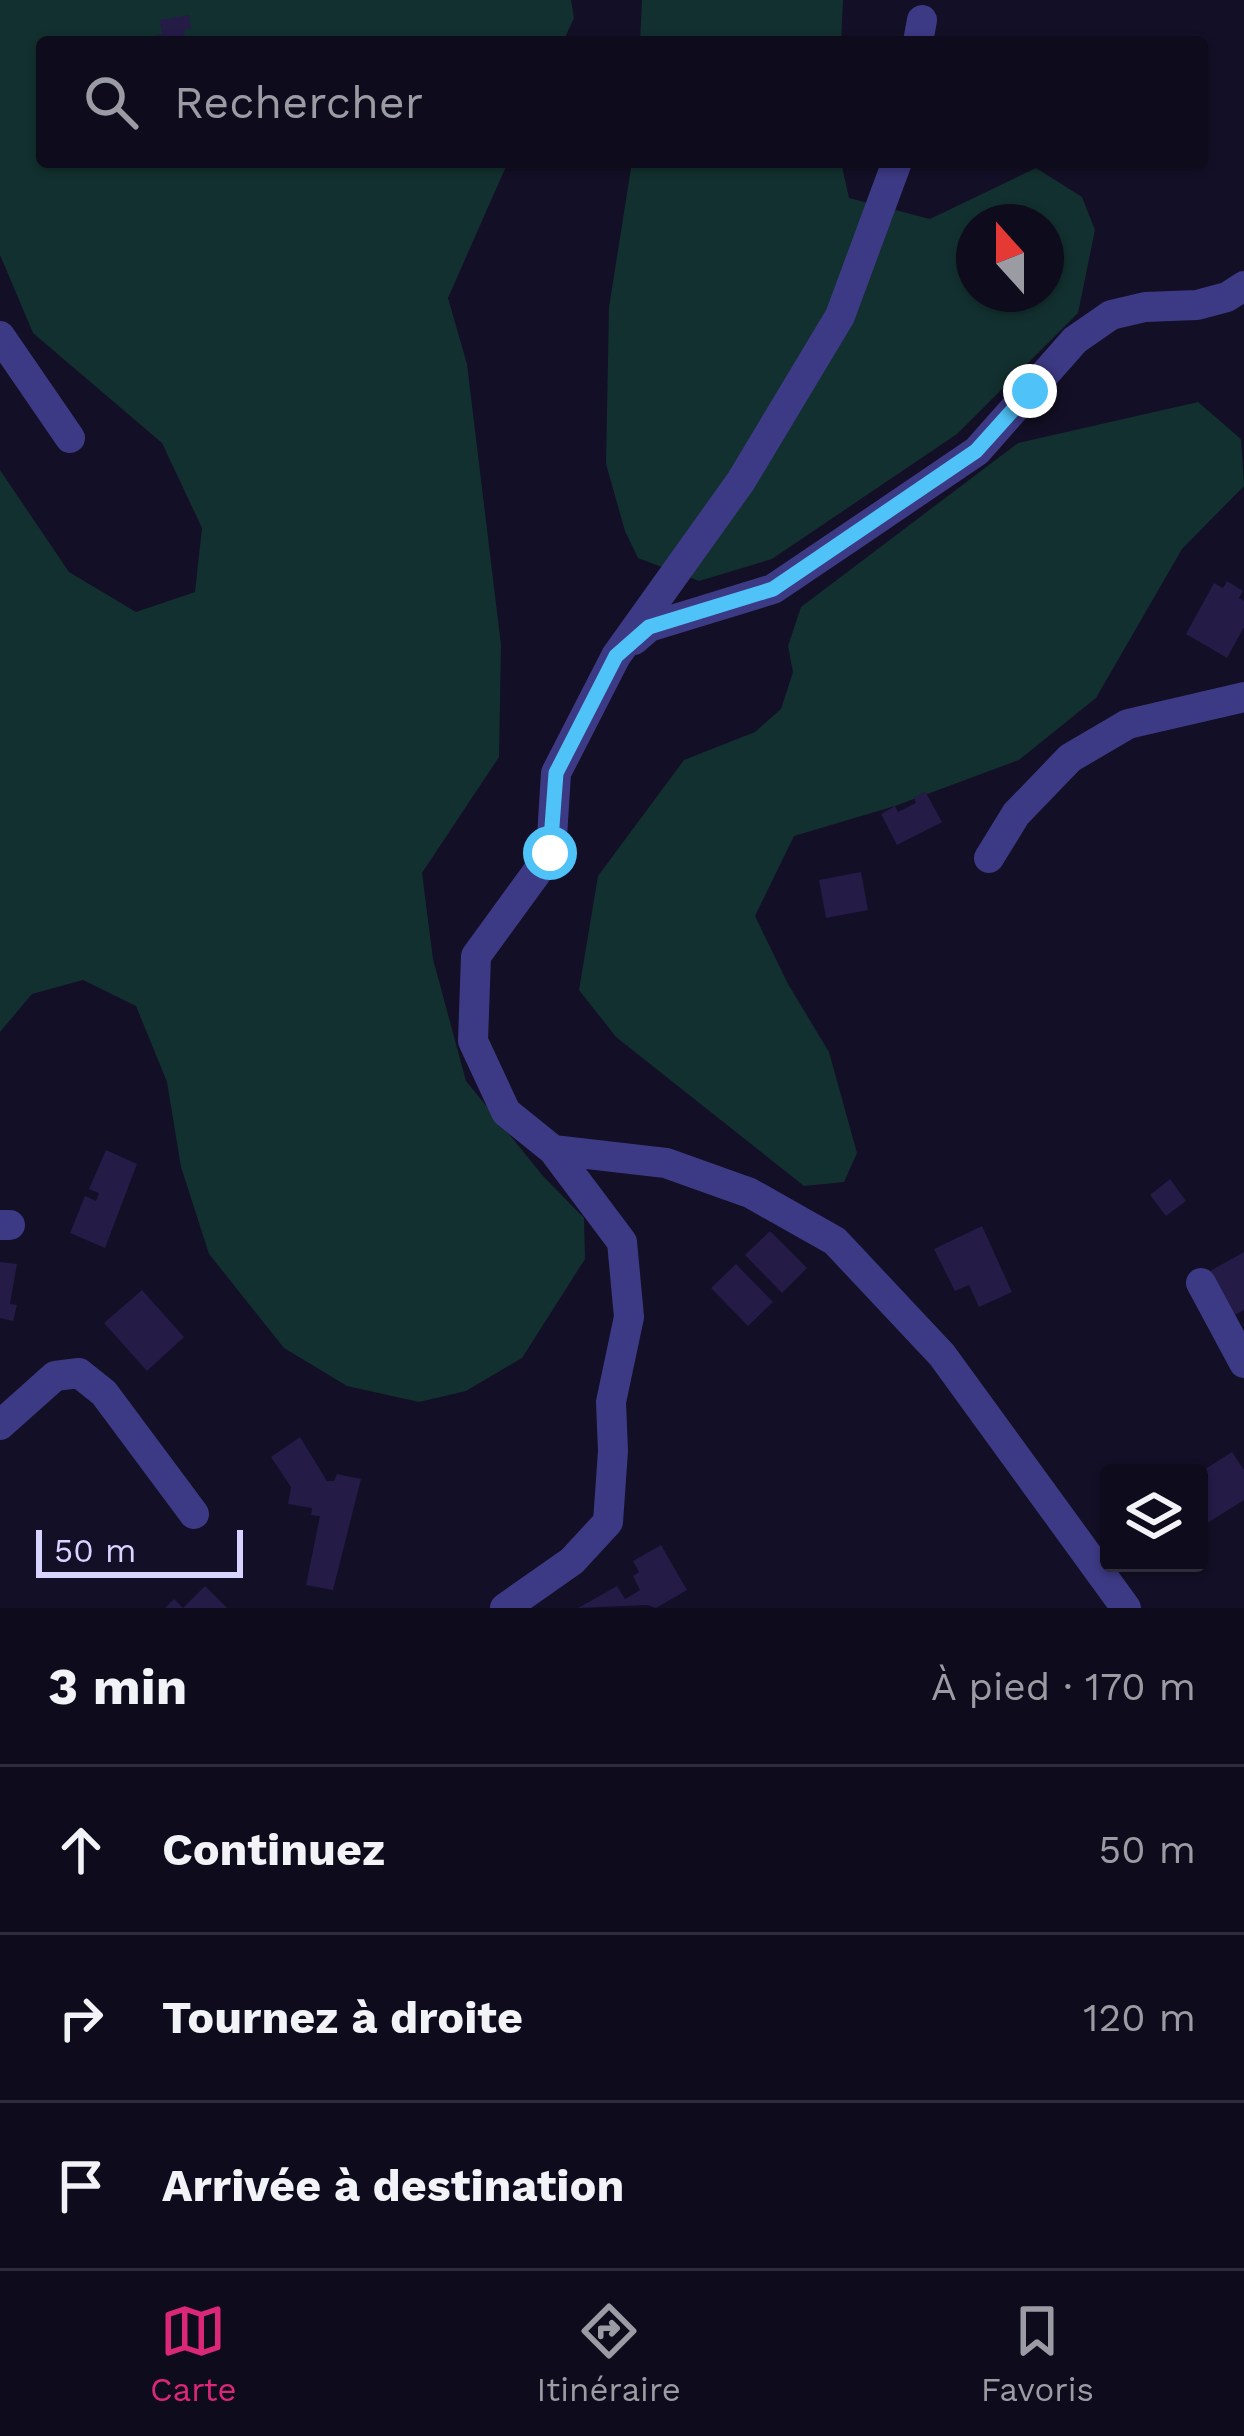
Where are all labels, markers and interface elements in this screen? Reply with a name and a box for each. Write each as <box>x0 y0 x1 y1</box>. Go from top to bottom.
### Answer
search box <box>36 36 1208 168</box>
icon: search <box>78 69 144 135</box>
text: Rechercher <box>174 76 423 129</box>
north arrow <box>956 204 1064 312</box>
route end <box>1003 364 1057 418</box>
route start <box>523 826 577 880</box>
map controls <box>1100 1464 1208 1572</box>
button: layers <box>1100 1464 1208 1572</box>
scale bar <box>36 1524 243 1577</box>
text: 50 m <box>54 1531 136 1570</box>
text: 3 min <box>48 1657 187 1716</box>
text: À pied · 170 m <box>931 1664 1196 1709</box>
icon: ahead <box>48 1817 114 1883</box>
text: Continuez <box>162 1823 385 1876</box>
text: 50 m <box>1099 1827 1196 1872</box>
icon: right <box>48 1985 114 2051</box>
text: Tournez à droite <box>162 1991 523 2044</box>
text: 120 m <box>1083 1995 1196 2040</box>
icon: arrive <box>48 2153 114 2219</box>
text: Arrivée à destination <box>162 2159 624 2212</box>
tab: Carte <box>150 2298 237 2409</box>
tab: Itinéraire <box>537 2298 681 2409</box>
tab: Favoris <box>981 2298 1094 2409</box>

